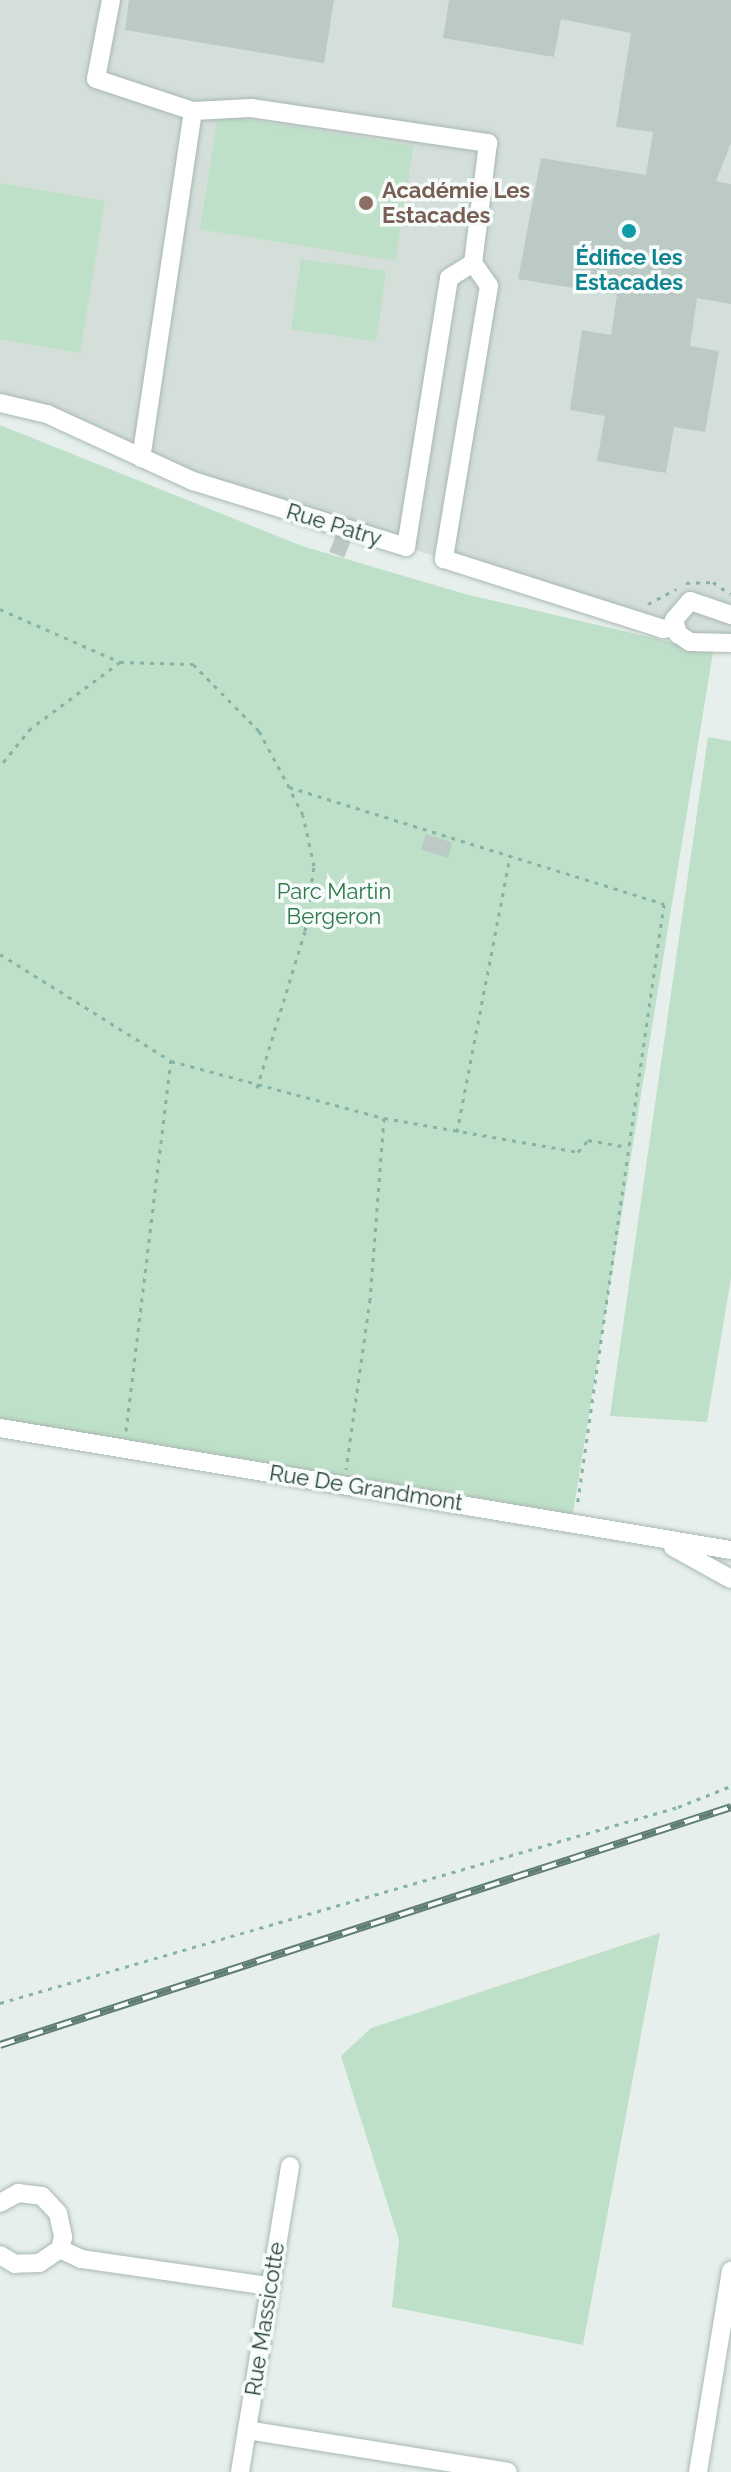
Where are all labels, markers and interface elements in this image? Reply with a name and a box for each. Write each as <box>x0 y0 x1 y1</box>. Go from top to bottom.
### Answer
place label: Académie Les Estacades <box>382 177 530 228</box>
marker: Académie Les Estacades <box>357 194 375 212</box>
marker: Édifice les Estacades <box>620 222 638 240</box>
place label: Édifice les Estacades <box>575 244 683 296</box>
street label: Rue Patry <box>283 498 385 552</box>
park label: Parc Martin Bergeron <box>277 878 391 930</box>
street label: Rue De Grandmont <box>267 1460 465 1516</box>
street label: Rue Massicotte <box>240 2240 290 2398</box>

